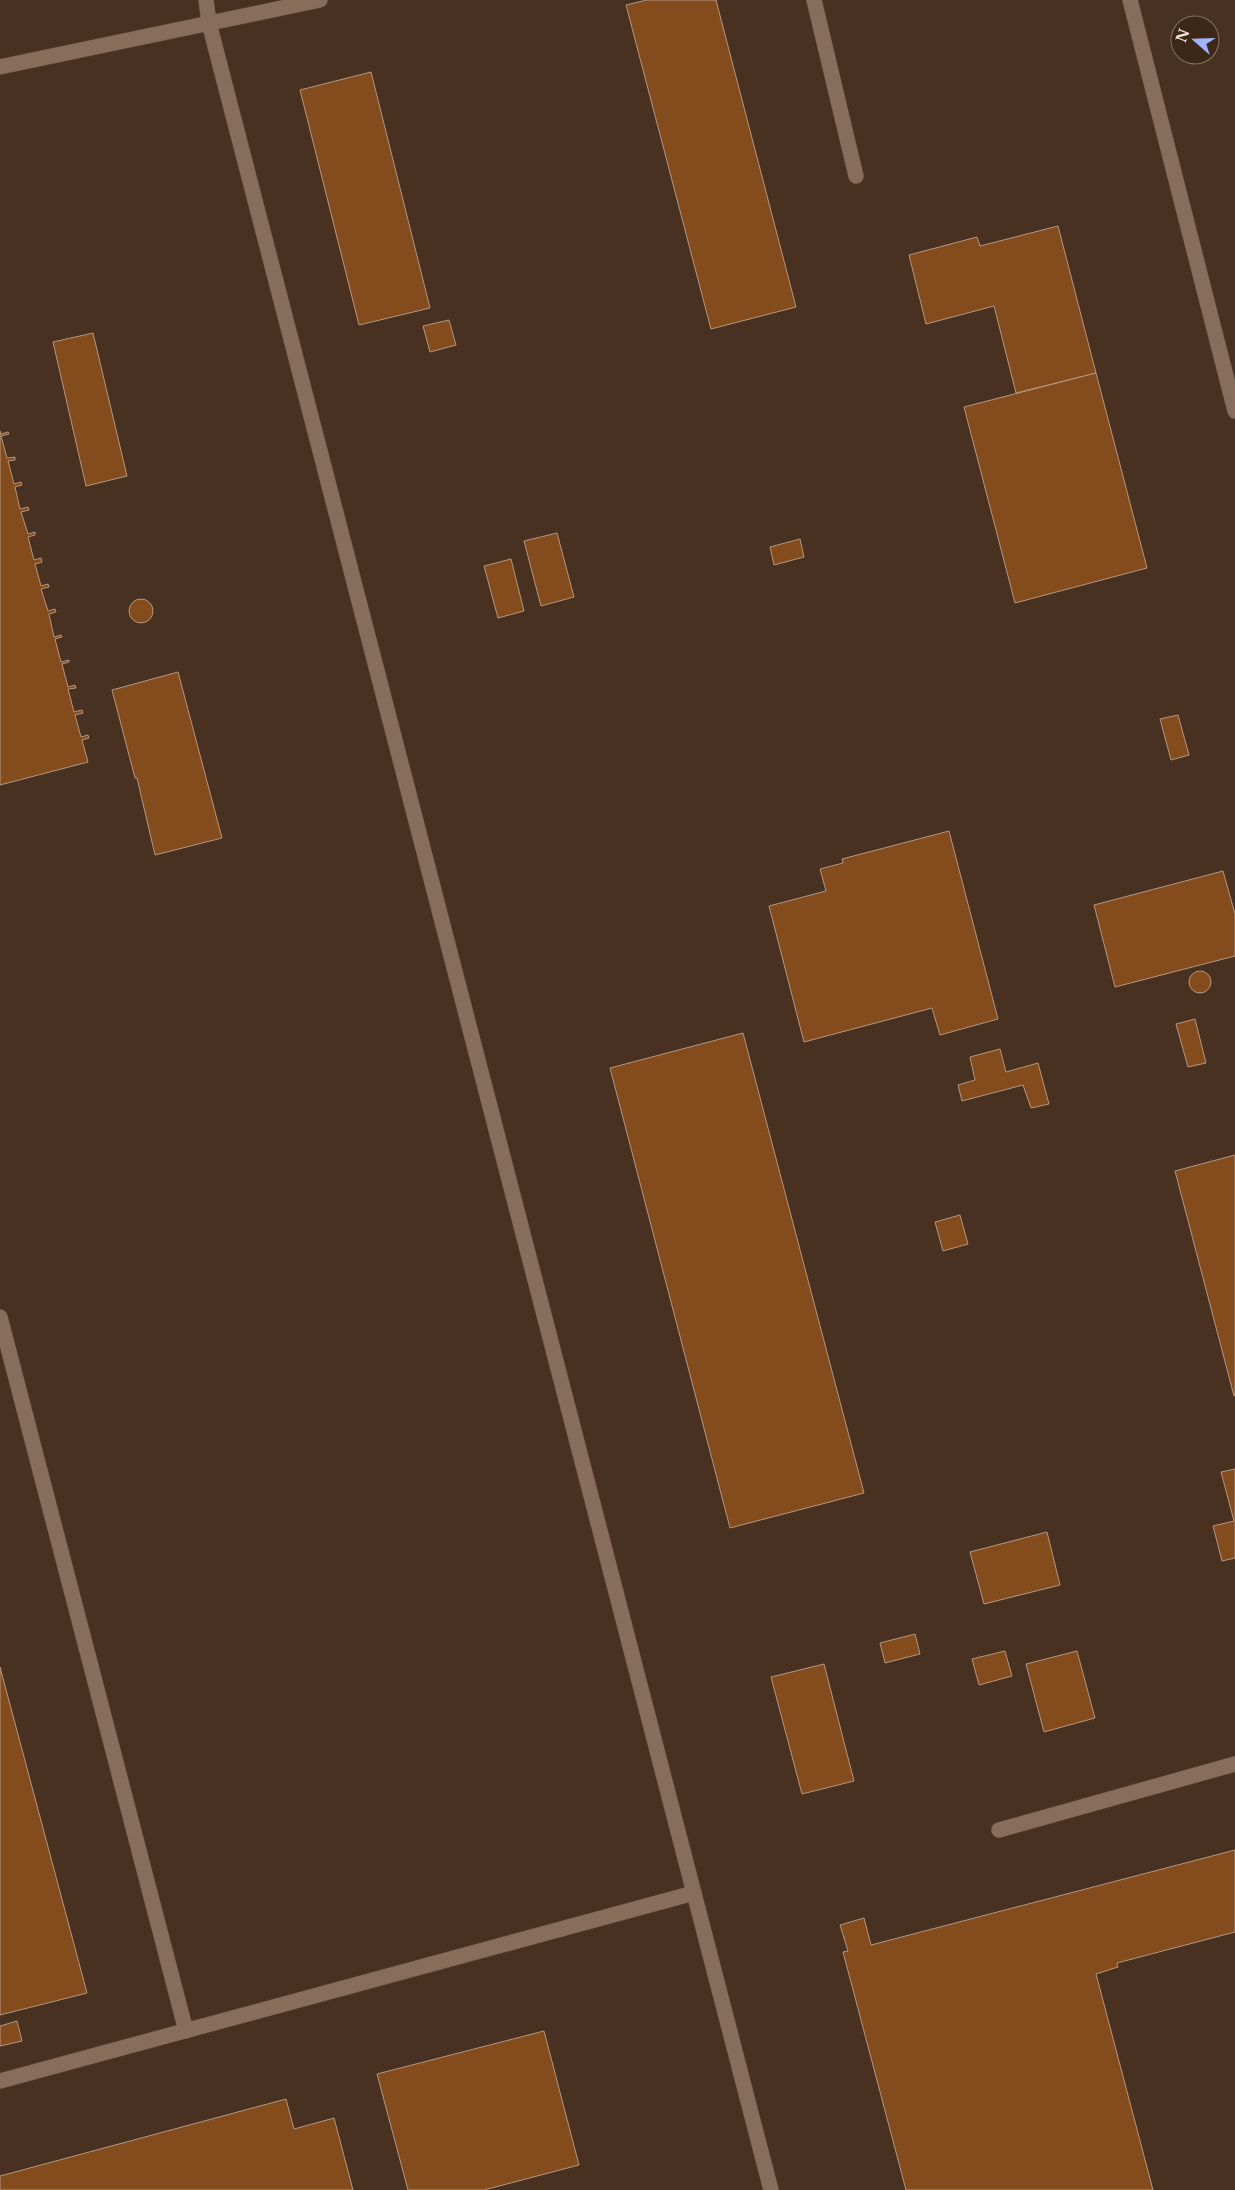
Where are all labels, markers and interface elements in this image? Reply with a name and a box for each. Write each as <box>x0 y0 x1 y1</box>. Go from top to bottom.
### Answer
north arrow <box>1170 15 1220 65</box>
text: N <box>1172 26 1193 45</box>

